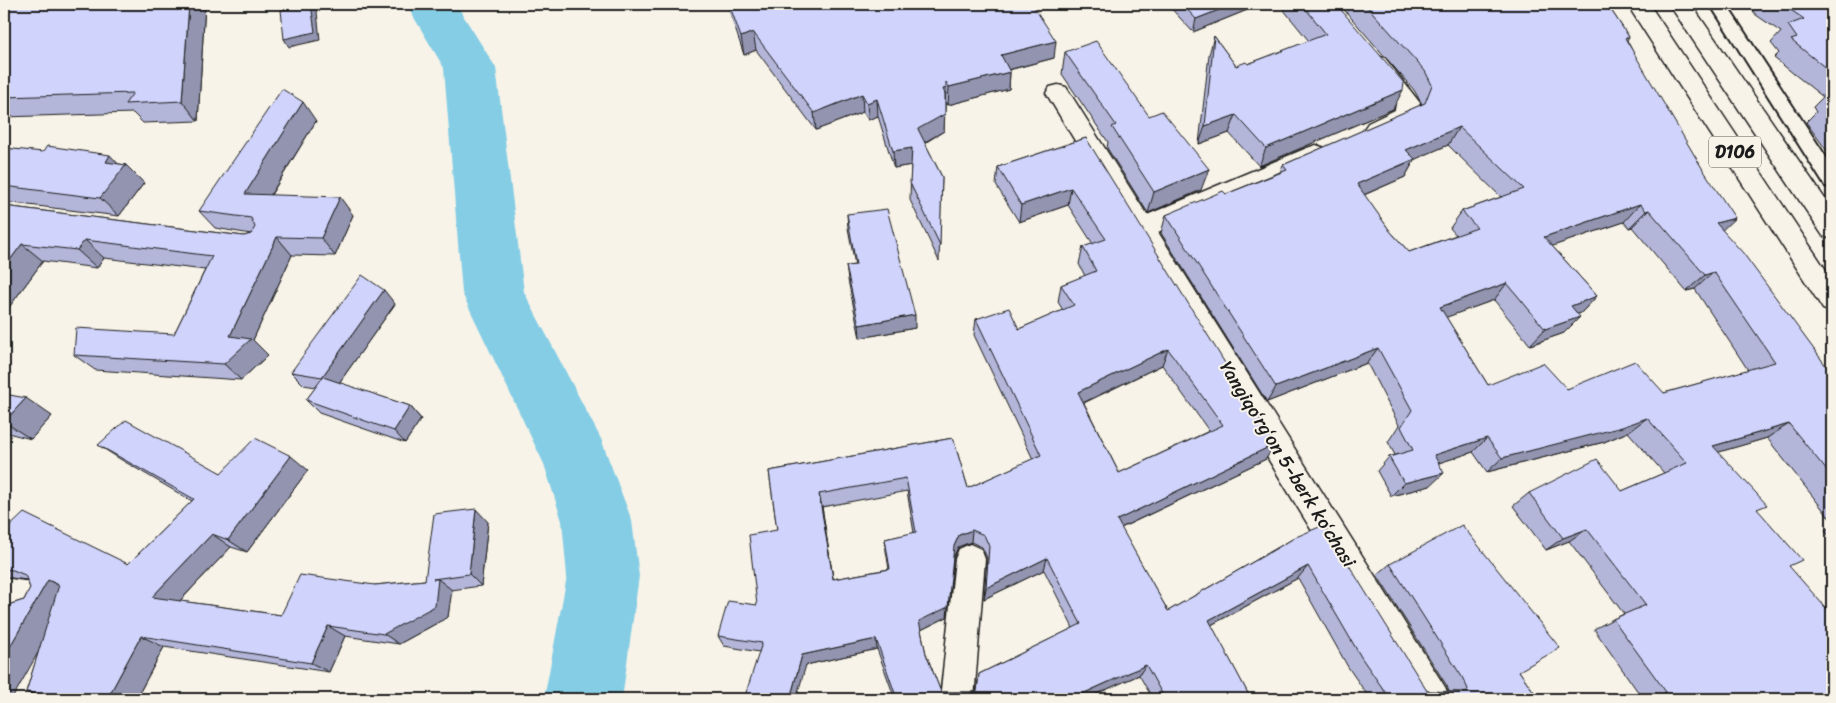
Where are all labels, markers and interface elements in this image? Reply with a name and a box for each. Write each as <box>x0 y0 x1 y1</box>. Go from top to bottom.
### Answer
road number: D106 <box>1709 136 1761 168</box>
street label: Yangiqoʻrgʻon 5-berk koʻchasi <box>1211 354 1366 575</box>

